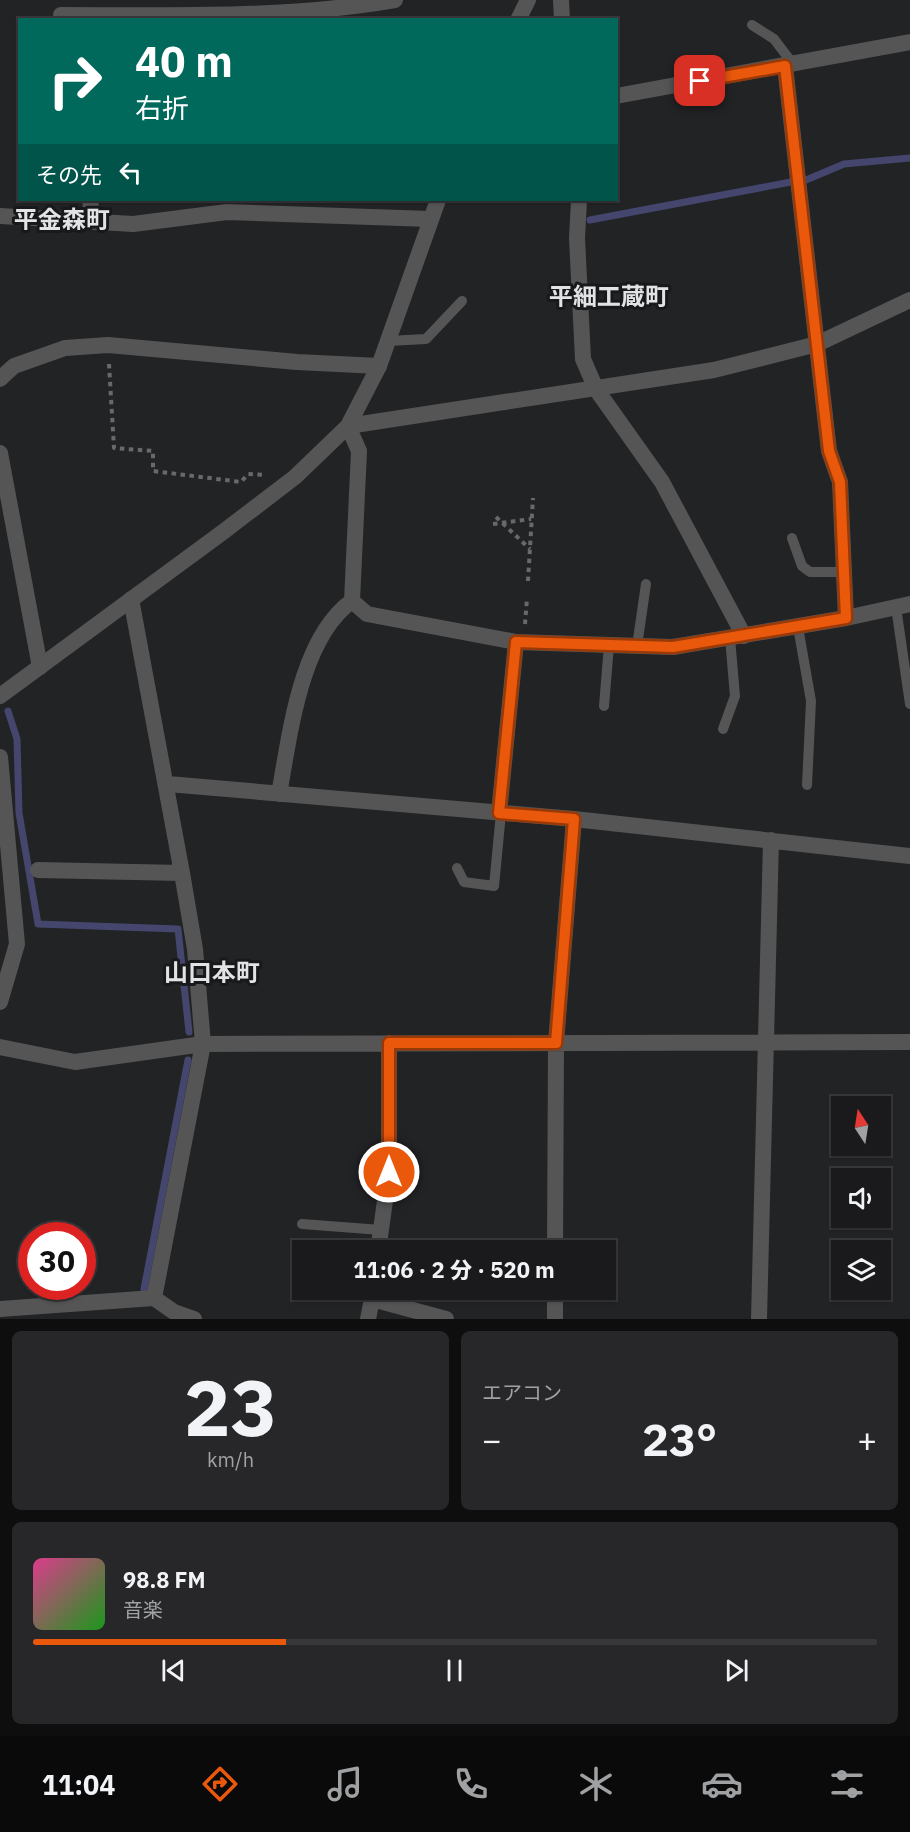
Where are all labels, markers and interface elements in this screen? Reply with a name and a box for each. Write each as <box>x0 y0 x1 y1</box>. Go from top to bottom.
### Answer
text: 40 m <box>135 34 233 89</box>
icon: right <box>36 42 114 120</box>
pin <box>674 55 725 106</box>
icon: arrive <box>683 64 716 97</box>
text: 右折 <box>135 90 189 125</box>
icon: left <box>114 156 147 189</box>
text: その先 <box>36 160 102 189</box>
district label: 平金森町 <box>14 203 110 235</box>
district label: 平細工蔵町 <box>549 280 669 312</box>
district label: 山口本町 <box>164 956 260 988</box>
north arrow <box>831 1096 891 1156</box>
map controls <box>831 1096 891 1300</box>
position arrow <box>357 1140 421 1204</box>
button: sound <box>831 1168 891 1228</box>
speed limit sign: 30 <box>18 1222 96 1300</box>
button: layers <box>831 1240 891 1300</box>
text: 11:06 · 2 分 · 520 m <box>353 1255 555 1284</box>
text: 23 <box>184 1356 277 1457</box>
text: エアコン <box>482 1379 562 1406</box>
text: 23° <box>642 1410 717 1468</box>
text: − <box>482 1418 502 1461</box>
text: + <box>857 1418 877 1461</box>
text: km/h <box>207 1446 254 1473</box>
text: 98.8 FM <box>123 1565 206 1594</box>
text: 音楽 <box>123 1596 163 1623</box>
icon: previous <box>157 1654 190 1687</box>
icon: pause <box>438 1654 471 1687</box>
icon: next <box>720 1654 753 1687</box>
icon: directions <box>199 1763 241 1805</box>
icon: music <box>324 1763 366 1805</box>
icon: phone <box>450 1763 492 1805</box>
icon: climate <box>575 1763 617 1805</box>
icon: car <box>701 1763 743 1805</box>
icon: filters <box>826 1763 868 1805</box>
text: 11:04 <box>42 1767 115 1802</box>

